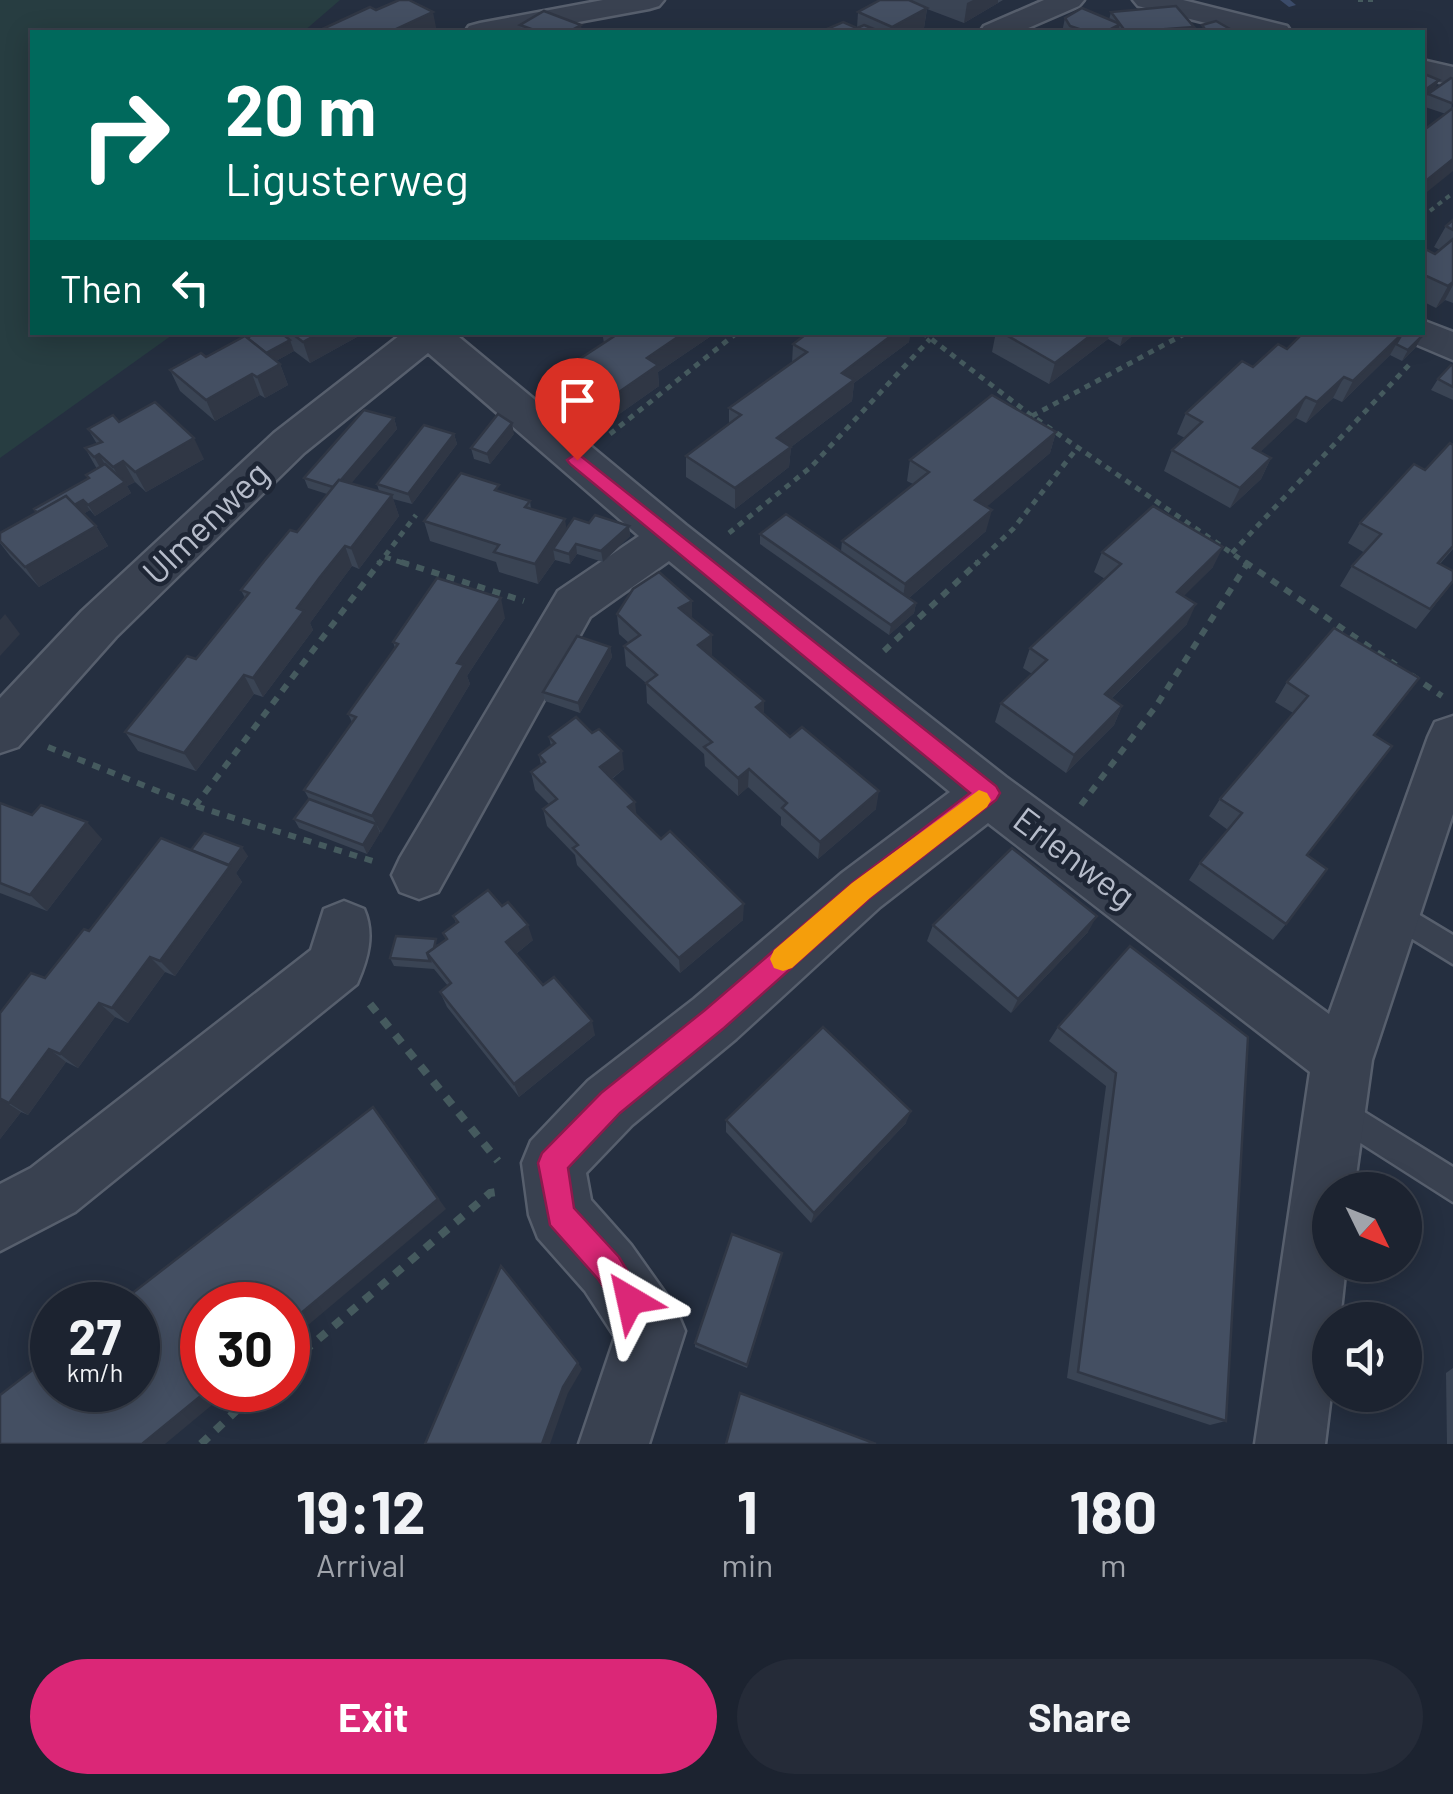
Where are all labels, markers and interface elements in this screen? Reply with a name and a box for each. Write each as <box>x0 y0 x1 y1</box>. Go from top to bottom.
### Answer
text: 20 m <box>225 66 377 150</box>
icon: right <box>60 70 190 200</box>
text: Ligusterweg <box>225 151 469 205</box>
icon: left <box>163 260 218 315</box>
text: Then <box>60 265 143 311</box>
pin <box>535 358 620 461</box>
icon: arrive <box>550 373 605 428</box>
street label: Ulmenweg <box>133 451 276 592</box>
street label: Erlenweg <box>1006 797 1144 916</box>
north arrow <box>1312 1172 1422 1282</box>
map controls <box>1312 1172 1422 1412</box>
position arrow <box>578 1248 682 1352</box>
speed limit sign: 30 <box>180 1282 310 1412</box>
button: sound <box>1312 1302 1422 1412</box>
text: 27 <box>69 1305 121 1365</box>
text: km/h <box>67 1357 123 1387</box>
text: 19:12 <box>296 1474 426 1546</box>
text: 1 <box>737 1474 758 1546</box>
text: 180 <box>1069 1474 1157 1546</box>
text: Arrival <box>316 1545 405 1583</box>
text: min <box>722 1545 773 1583</box>
text: m <box>1100 1545 1126 1583</box>
button: Exit <box>30 1659 717 1774</box>
button: Share <box>737 1659 1423 1774</box>

